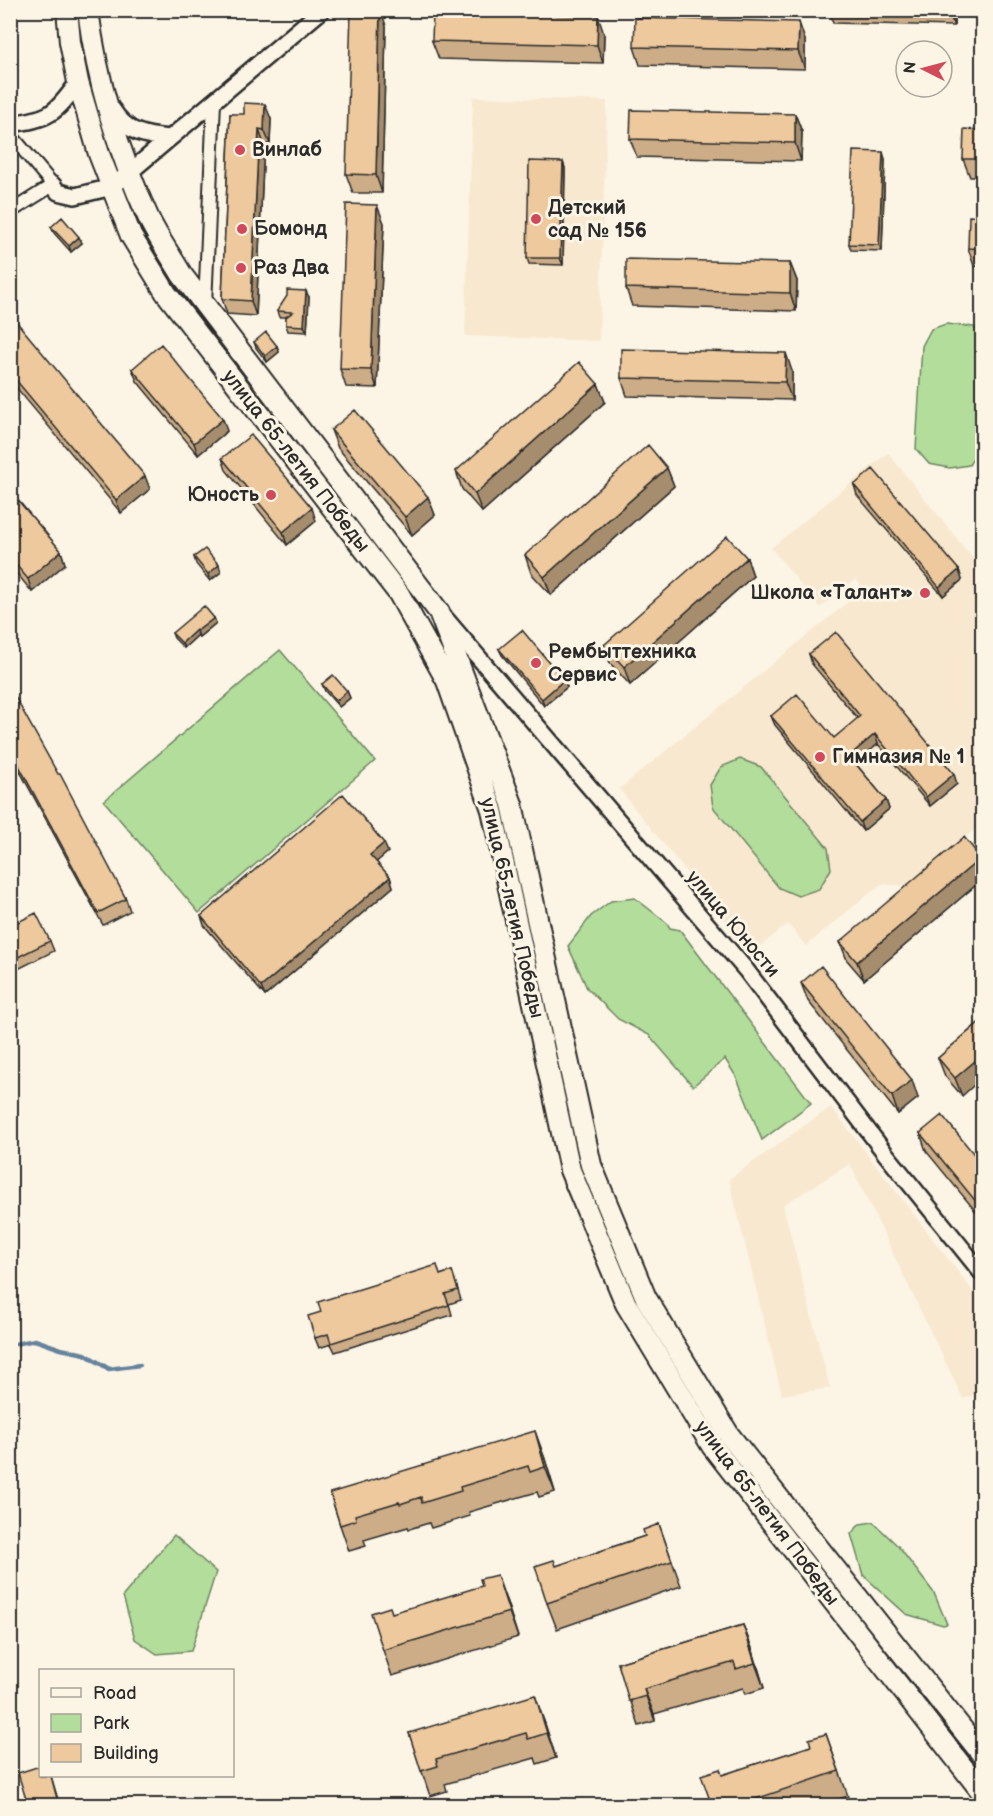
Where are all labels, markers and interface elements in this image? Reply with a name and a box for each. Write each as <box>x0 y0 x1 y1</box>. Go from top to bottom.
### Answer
north arrow <box>894 39 954 99</box>
text: N <box>900 61 921 75</box>
place label: Винлаб <box>252 138 322 162</box>
marker: Винлаб <box>233 143 247 157</box>
place label: Детский сад № 156 <box>548 196 647 243</box>
marker: Детский сад № 156 <box>529 212 543 226</box>
place label: Бомонд <box>254 217 327 241</box>
marker: Бомонд <box>235 222 249 236</box>
place label: Раз Два <box>253 256 329 280</box>
marker: Раз Два <box>234 261 248 275</box>
street label: улица 65-летия Победы <box>217 365 375 557</box>
place label: Юность <box>187 483 260 507</box>
marker: Юность <box>264 488 278 502</box>
place label: Школа «Талант» <box>750 581 913 605</box>
marker: Школа «Талант» <box>918 586 932 600</box>
place label: Рембыттехника Сервис <box>548 640 696 687</box>
marker: Рембыттехника Сервис <box>529 656 543 670</box>
place label: Гимназия № 1 <box>832 745 965 769</box>
marker: Гимназия № 1 <box>813 750 827 764</box>
street label: улица 65-летия Победы <box>475 796 549 1020</box>
street label: улица Юности <box>681 866 785 982</box>
street label: улица 65-летия Победы <box>690 1416 844 1610</box>
legend <box>39 1669 234 1777</box>
text: Road <box>93 1683 137 1704</box>
text: Park <box>93 1713 129 1734</box>
text: Building <box>93 1743 159 1764</box>

